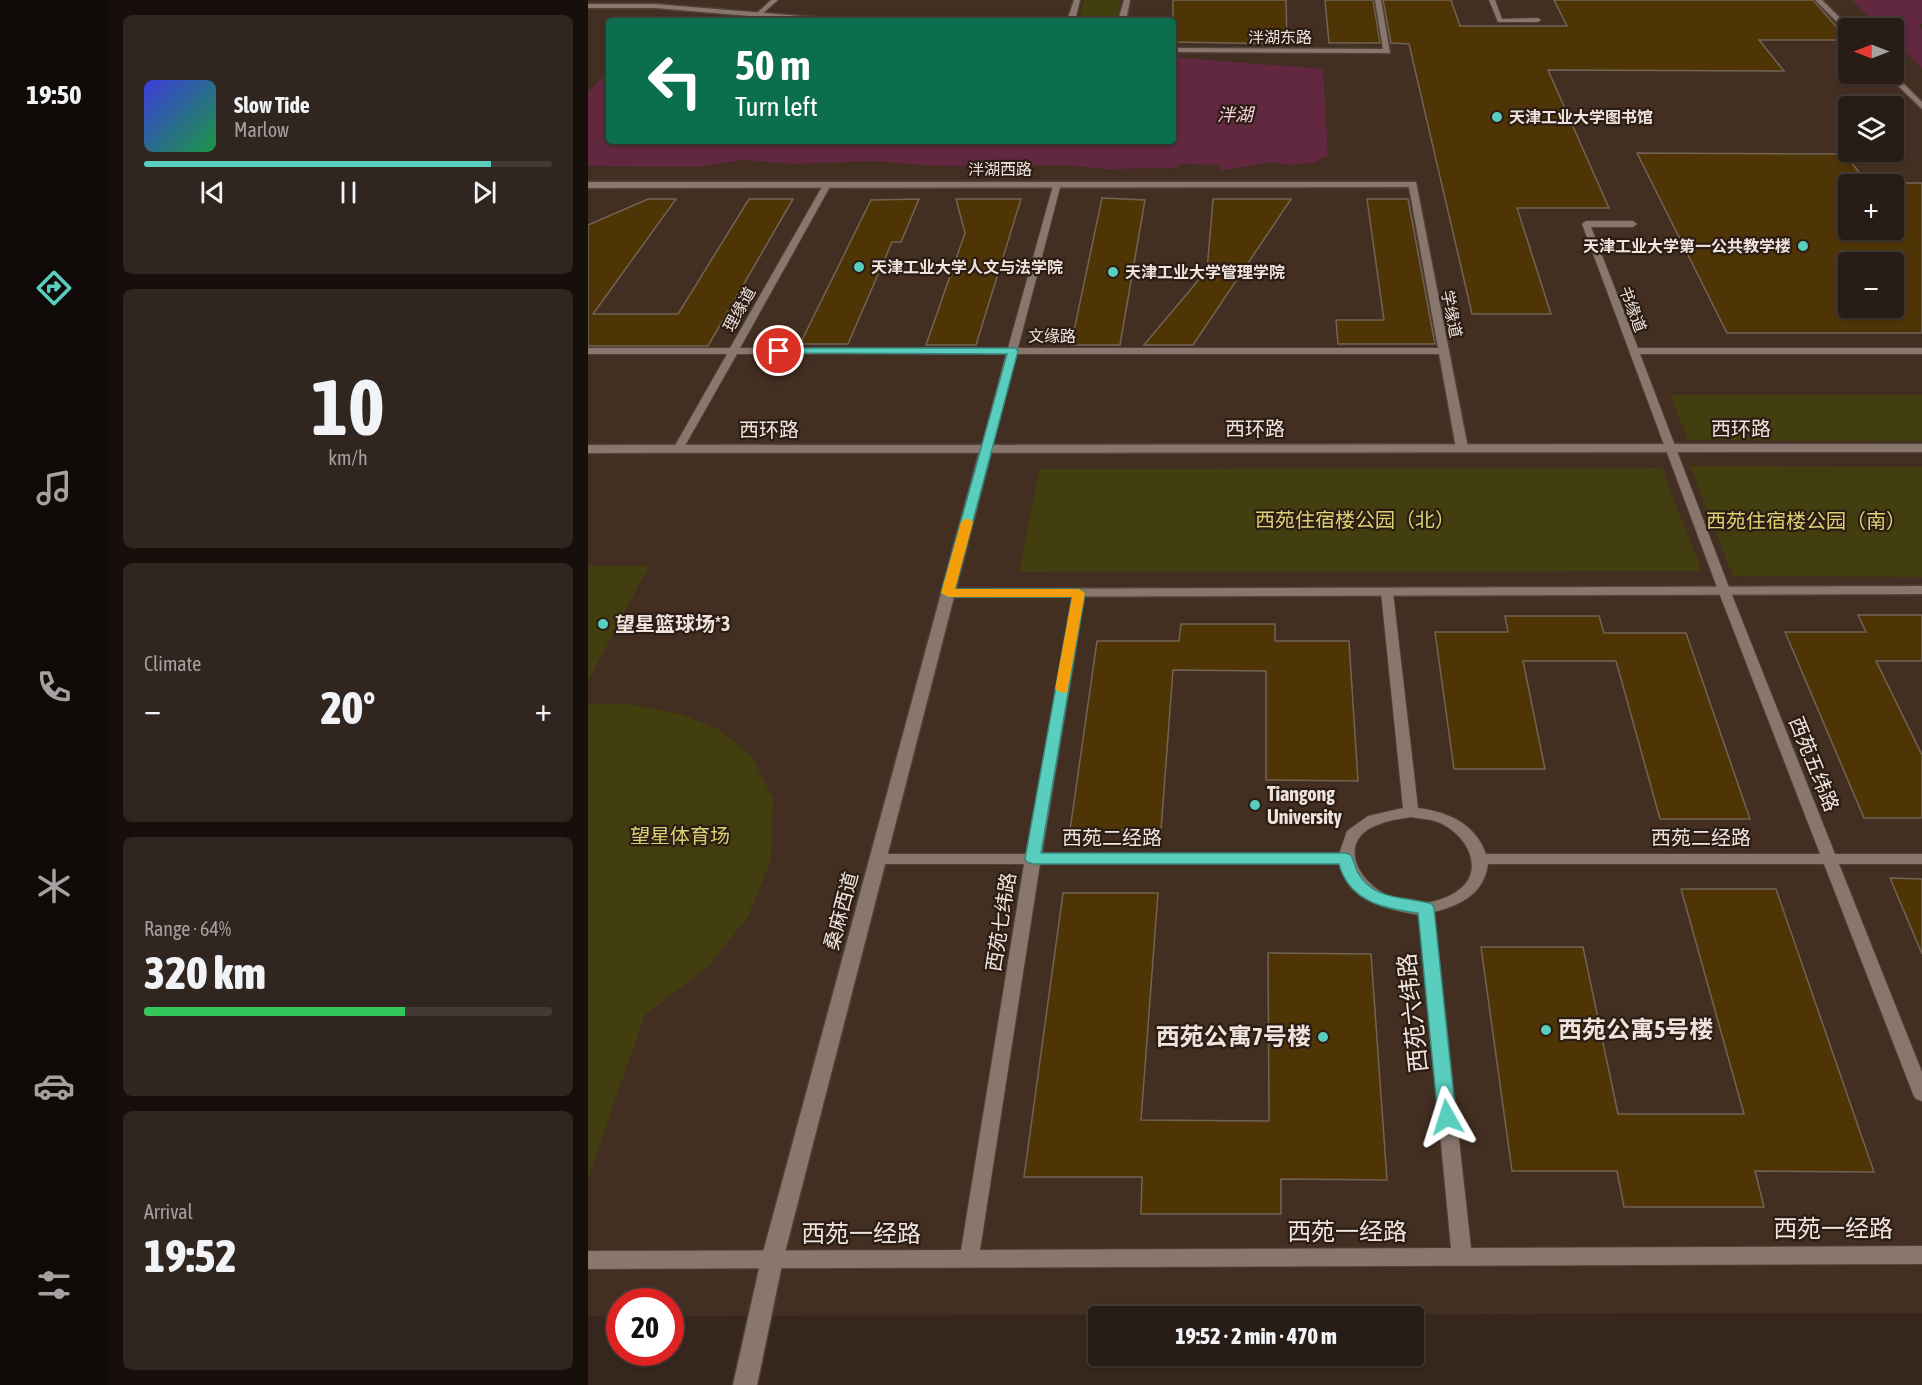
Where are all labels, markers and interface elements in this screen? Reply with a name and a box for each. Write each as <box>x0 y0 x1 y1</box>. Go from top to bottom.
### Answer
north arrow <box>1838 18 1904 84</box>
map controls <box>1838 18 1904 318</box>
street label: 泮湖东路 <box>1248 28 1312 46</box>
text: 50 m <box>735 41 810 89</box>
icon: left <box>636 42 714 120</box>
text: 19:50 <box>26 79 82 110</box>
text: Turn left <box>735 91 818 122</box>
text: Slow Tide <box>234 92 310 118</box>
button: layers <box>1838 96 1904 162</box>
water label: 泮湖 <box>1217 104 1256 125</box>
place label: 天津工业大学图书馆 <box>1509 108 1653 126</box>
marker: 天津工业大学图书馆 <box>1490 110 1504 124</box>
text: Marlow <box>234 118 289 141</box>
street label: 泮湖西路 <box>968 160 1032 178</box>
button: + <box>1838 174 1904 240</box>
icon: previous <box>196 176 229 209</box>
icon: pause <box>332 176 365 209</box>
icon: next <box>468 176 501 209</box>
place label: 天津工业大学第一公共教学楼 <box>1583 237 1791 255</box>
marker: 天津工业大学第一公共教学楼 <box>1796 239 1810 253</box>
button: − <box>1838 252 1904 318</box>
place label: 天津工业大学人文与法学院 <box>871 258 1063 276</box>
marker: 天津工业大学人文与法学院 <box>852 260 866 274</box>
place label: 天津工业大学管理学院 <box>1125 263 1285 281</box>
marker: 天津工业大学管理学院 <box>1106 265 1120 279</box>
icon: directions <box>33 267 75 309</box>
street label: 书缘道 <box>1616 283 1650 335</box>
street label: 理缘道 <box>719 284 759 334</box>
street label: 学缘道 <box>1439 289 1465 339</box>
pin <box>753 325 804 376</box>
street label: 文缘路 <box>1028 327 1076 345</box>
icon: arrive <box>762 334 795 367</box>
text: 10 <box>311 362 385 452</box>
street label: 西环路 <box>1225 417 1285 440</box>
street label: 西环路 <box>1711 417 1771 440</box>
street label: 西环路 <box>739 418 799 441</box>
text: km/h <box>328 446 368 469</box>
icon: music <box>33 467 75 509</box>
park label: 西苑住宿楼公园（北） <box>1255 508 1455 531</box>
park label: 西苑住宿楼公园（南） <box>1706 509 1906 532</box>
place label: 望星篮球场*3 <box>615 612 730 635</box>
marker: 望星篮球场*3 <box>596 617 610 631</box>
text: Climate <box>144 652 201 675</box>
icon: phone <box>33 666 75 708</box>
text: 20° <box>321 682 375 734</box>
text: − <box>144 690 161 728</box>
text: + <box>535 690 552 728</box>
street label: 西苑五纬路 <box>1785 713 1844 814</box>
place label: Tiangong University <box>1267 782 1343 828</box>
marker: Tiangong University <box>1248 798 1262 812</box>
park label: 望星体育场 <box>630 824 730 847</box>
street label: 西苑二经路 <box>1062 826 1162 849</box>
street label: 西苑二经路 <box>1651 826 1751 849</box>
icon: climate <box>33 865 75 907</box>
street label: 桑麻西道 <box>819 869 862 952</box>
street label: 西苑七纬路 <box>981 871 1020 973</box>
text: Range · 64% <box>144 917 231 940</box>
text: 320 km <box>144 947 266 999</box>
street label: 西苑六纬路 <box>1393 952 1432 1074</box>
place label: 西苑公寓5号楼 <box>1558 1016 1713 1043</box>
place label: 西苑公寓7号楼 <box>1156 1023 1311 1050</box>
marker: 西苑公寓5号楼 <box>1539 1023 1553 1037</box>
marker: 西苑公寓7号楼 <box>1316 1030 1330 1044</box>
icon: car <box>33 1065 75 1107</box>
position arrow <box>1415 1085 1479 1149</box>
text: Arrival <box>144 1200 193 1223</box>
street label: 西苑一经路 <box>1773 1215 1893 1242</box>
street label: 西苑一经路 <box>1287 1218 1407 1245</box>
street label: 西苑一经路 <box>801 1220 921 1247</box>
text: 19:52 <box>144 1230 237 1282</box>
icon: filters <box>33 1264 75 1306</box>
speed limit sign: 20 <box>606 1288 684 1366</box>
text: 19:52 · 2 min · 470 m <box>1175 1323 1337 1349</box>

